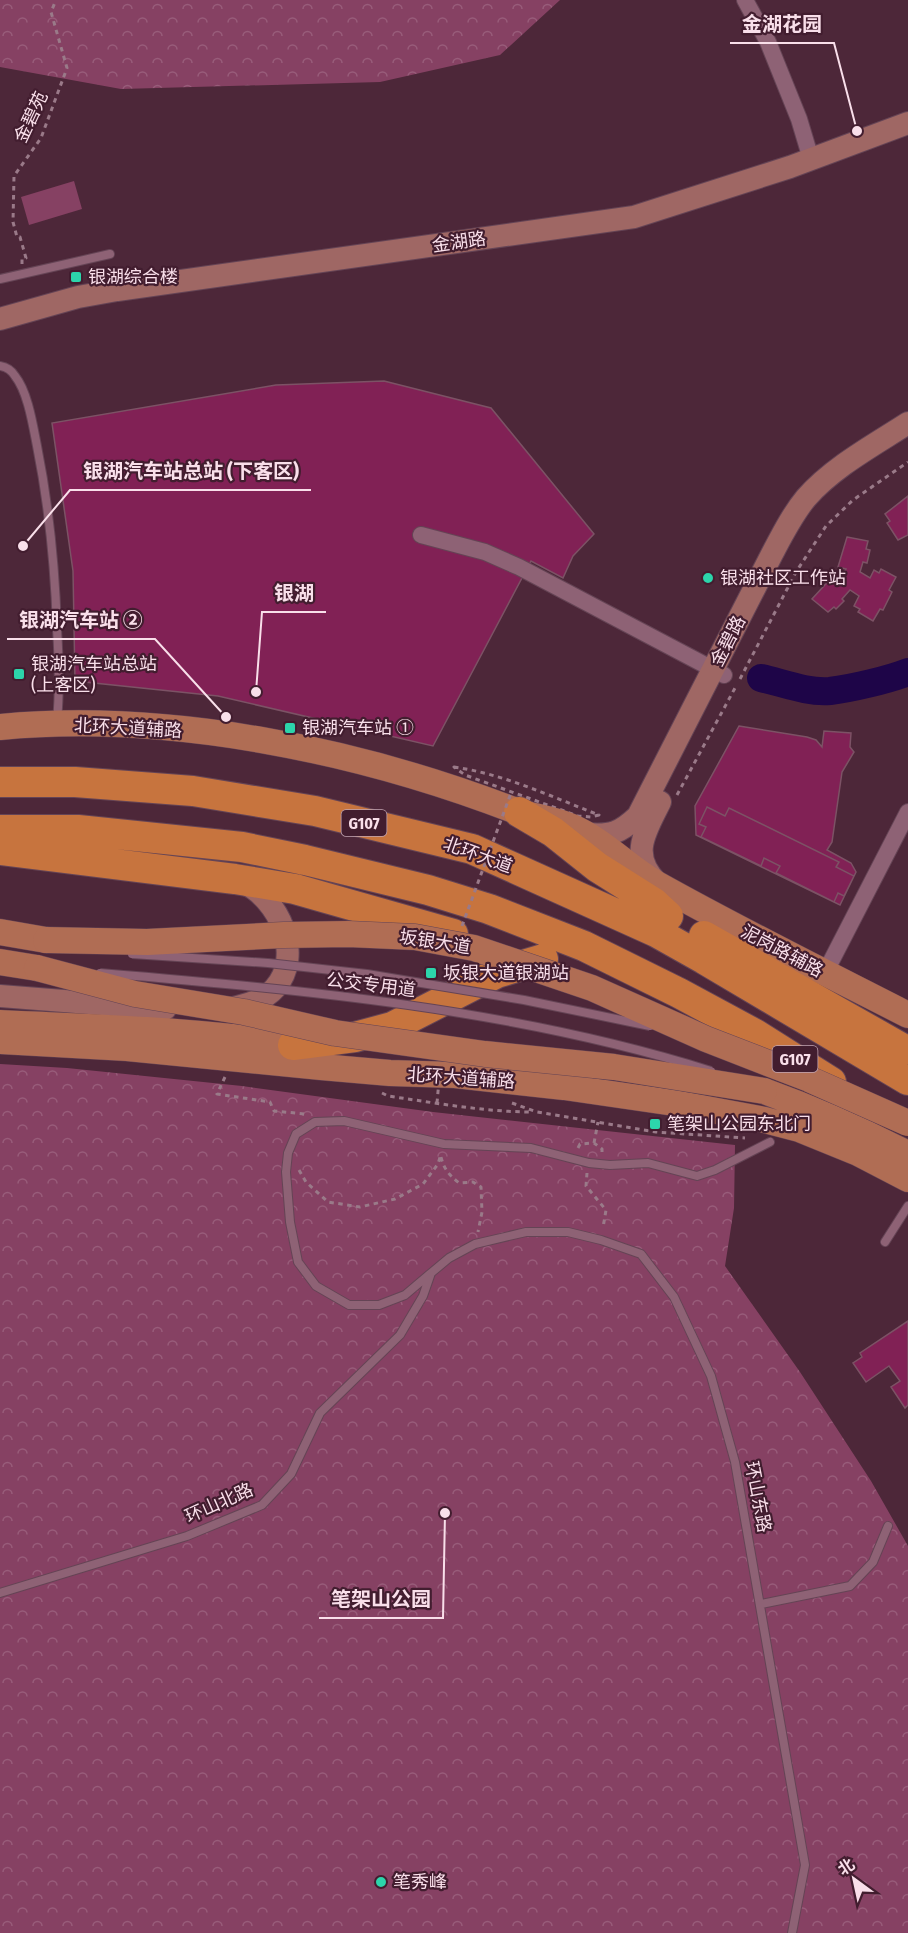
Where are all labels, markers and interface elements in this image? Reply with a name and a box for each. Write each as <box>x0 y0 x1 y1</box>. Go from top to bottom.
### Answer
callout: 金湖花园 <box>730 5 834 43</box>
text: 金湖花园 <box>742 12 822 36</box>
street label: 金碧苑 <box>10 88 52 146</box>
street label: 金湖路 <box>431 227 487 257</box>
place label: 银湖综合楼 <box>88 266 178 288</box>
marker: 银湖综合楼 <box>69 270 83 284</box>
callout: 银湖汽车站总站 (下客区) <box>70 452 311 490</box>
text: 银湖汽车站总站 (下客区) <box>83 459 299 483</box>
place label: 银湖社区工作站 <box>720 567 846 589</box>
marker: 银湖社区工作站 <box>701 571 715 585</box>
callout: 银湖 <box>262 574 326 612</box>
text: 银湖 <box>274 581 314 605</box>
callout: 银湖汽车站 ② <box>7 601 155 639</box>
text: 银湖汽车站 ② <box>19 608 143 632</box>
street label: 金碧路 <box>706 612 750 670</box>
place label: 银湖汽车站总站 (上客区) <box>31 653 157 696</box>
marker: 银湖汽车站总站 (上客区) <box>12 667 26 681</box>
street label: 北环大道辅路 <box>73 714 183 742</box>
place label: 银湖汽车站 ① <box>302 717 414 739</box>
marker: 银湖汽车站 ① <box>283 721 297 735</box>
road number: G107 <box>342 810 386 836</box>
street label: 北环大道 <box>440 832 516 878</box>
street label: 泥岗路辅路 <box>737 920 827 982</box>
street label: 坂银大道 <box>398 926 472 958</box>
place label: 坂银大道银湖站 <box>443 962 569 984</box>
marker: 坂银大道银湖站 <box>424 966 438 980</box>
street label: 公交专用道 <box>325 969 417 1001</box>
road number: G107 <box>772 1046 818 1072</box>
street label: 北环大道辅路 <box>406 1063 516 1093</box>
place label: 笔架山公园东北门 <box>667 1113 811 1135</box>
marker: 笔架山公园东北门 <box>648 1117 662 1131</box>
street label: 环山东路 <box>740 1460 776 1534</box>
street label: 环山北路 <box>182 1478 256 1528</box>
callout: 笔架山公园 <box>319 1580 443 1618</box>
text: 笔架山公园 <box>331 1587 431 1611</box>
north arrow <box>824 1849 884 1909</box>
text: 北 <box>834 1855 858 1879</box>
place label: 笔秀峰 <box>393 1871 447 1893</box>
marker: 笔秀峰 <box>374 1875 388 1889</box>

